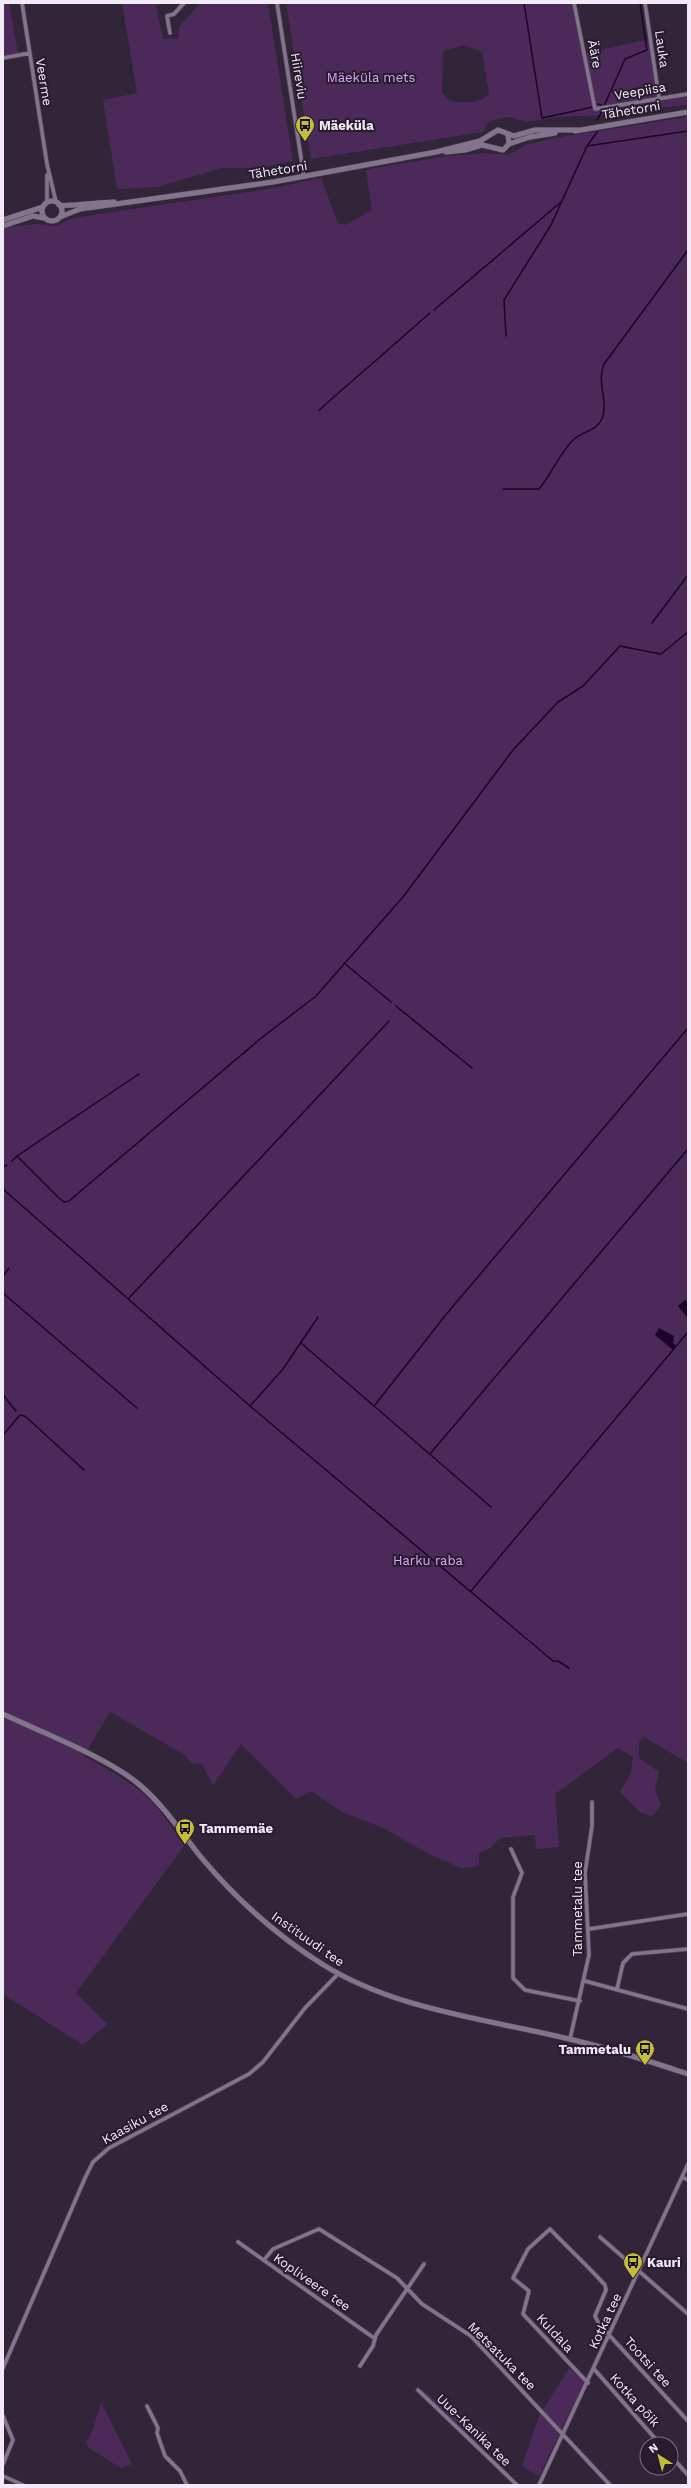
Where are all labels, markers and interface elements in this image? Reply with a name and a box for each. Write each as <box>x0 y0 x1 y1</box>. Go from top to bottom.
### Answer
street label: Lauka <box>652 29 672 69</box>
street label: Ääre <box>585 39 605 69</box>
street label: Hiireviu <box>288 52 310 100</box>
street label: Veerme <box>33 57 55 107</box>
park label: Mäeküla mets <box>327 70 416 85</box>
street label: Veepiisa <box>613 79 668 103</box>
street label: Tähetorni <box>601 98 661 122</box>
bus stop icon: Mäeküla <box>294 114 316 142</box>
place label: Mäeküla <box>319 118 374 133</box>
street label: Tähetorni <box>248 158 308 182</box>
park label: Harku raba <box>393 1553 464 1568</box>
bus stop icon: Tammemäe <box>174 1817 196 1845</box>
place label: Tammemäe <box>199 1821 274 1836</box>
street label: Tammetalu tee <box>570 1861 585 1957</box>
street label: Instituudi tee <box>269 1908 347 1970</box>
bus stop icon: Tammetalu <box>634 2038 656 2066</box>
place label: Tammetalu <box>559 2042 631 2057</box>
street label: Kaasiku tee <box>99 2099 171 2147</box>
street label: Kopliveere tee <box>271 2250 353 2314</box>
bus stop icon: Kauri <box>622 2251 644 2279</box>
place label: Kauri <box>647 2255 681 2270</box>
street label: Kotka tee <box>586 2291 624 2351</box>
street label: Kuldala <box>533 2311 577 2356</box>
street label: Metsatuka tee <box>465 2319 539 2393</box>
street label: Tootsi tee <box>622 2334 674 2390</box>
street label: Kotka põik <box>607 2370 663 2430</box>
street label: Uue-Kanika tee <box>434 2391 514 2469</box>
north arrow <box>639 2436 679 2476</box>
text: N <box>646 2441 661 2456</box>

